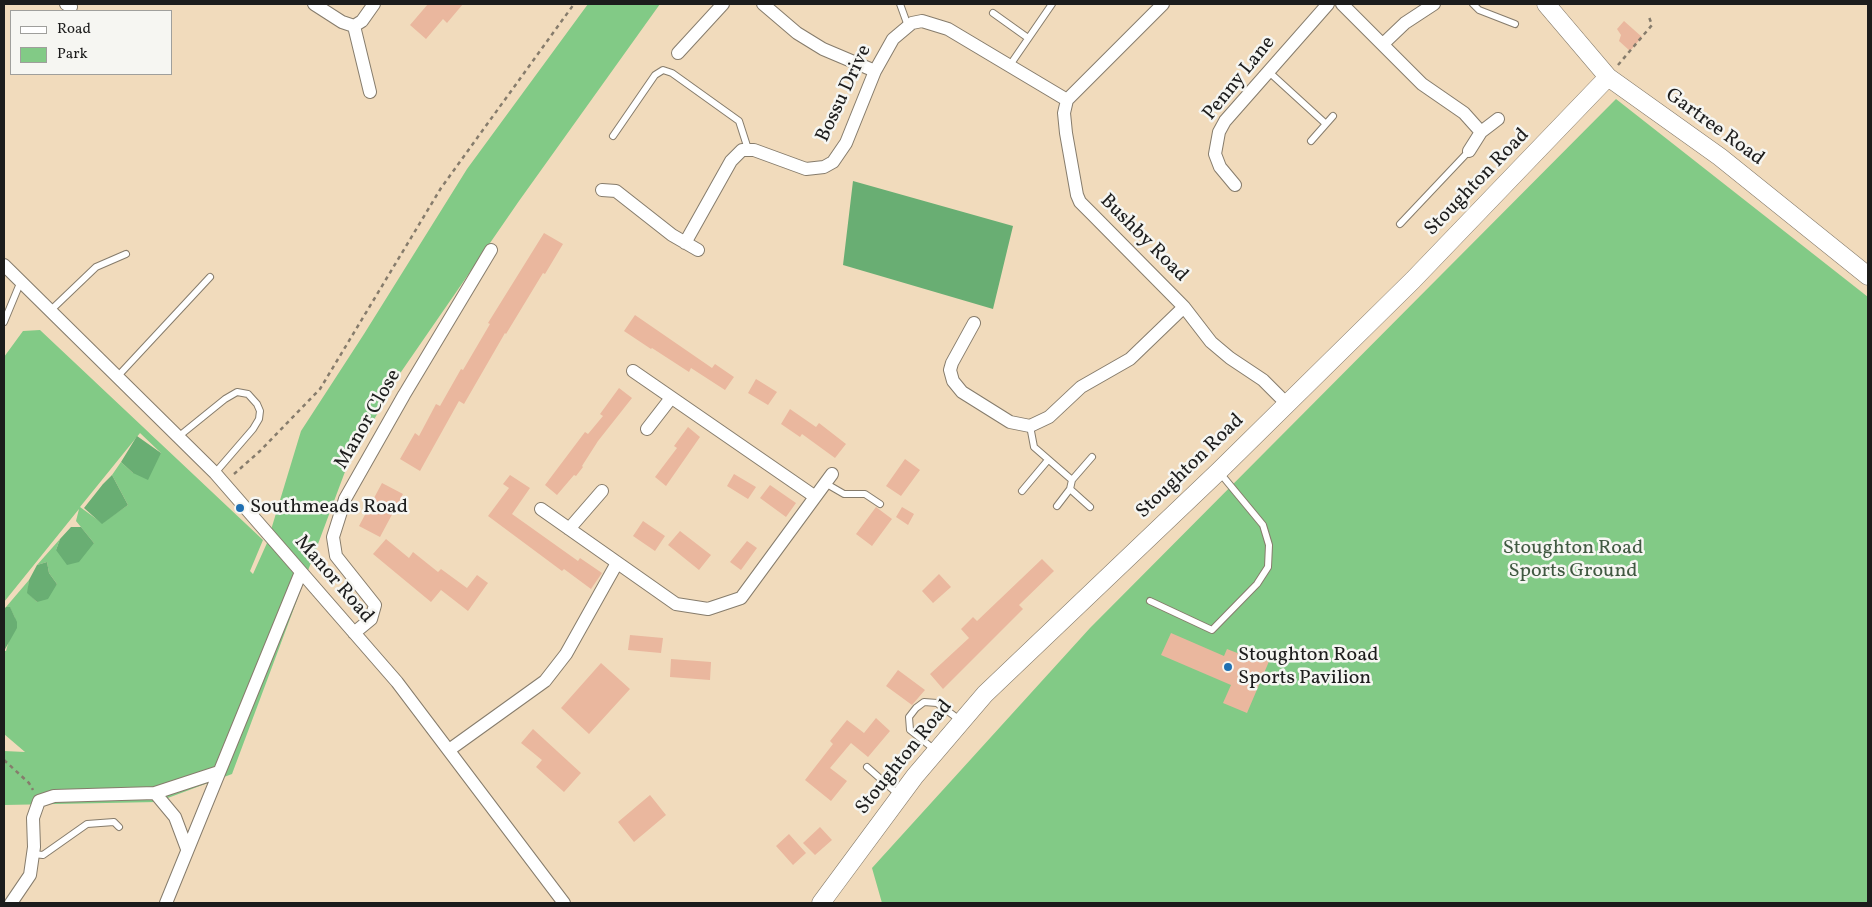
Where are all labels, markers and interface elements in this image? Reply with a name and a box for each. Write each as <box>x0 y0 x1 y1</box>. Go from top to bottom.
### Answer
legend <box>10 10 172 75</box>
text: Road <box>57 19 91 40</box>
street label: Penny Lane <box>1199 32 1281 126</box>
street label: Bossu Drive <box>812 42 878 146</box>
text: Park <box>57 44 88 65</box>
street label: Gartree Road <box>1660 84 1768 172</box>
street label: Stoughton Road <box>1421 124 1535 242</box>
street label: Bushby Road <box>1094 190 1192 288</box>
street label: Manor Close <box>331 366 407 474</box>
street label: Stoughton Road <box>1132 410 1250 524</box>
place label: Southmeads Road <box>250 496 408 520</box>
marker: Southmeads Road <box>234 502 246 514</box>
street label: Manor Road <box>288 531 378 629</box>
park label: Stoughton Road Sports Ground <box>1503 537 1643 584</box>
place label: Stoughton Road Sports Pavilion <box>1238 644 1378 691</box>
marker: Stoughton Road Sports Pavilion <box>1222 661 1234 673</box>
street label: Stoughton Road <box>851 696 959 820</box>

